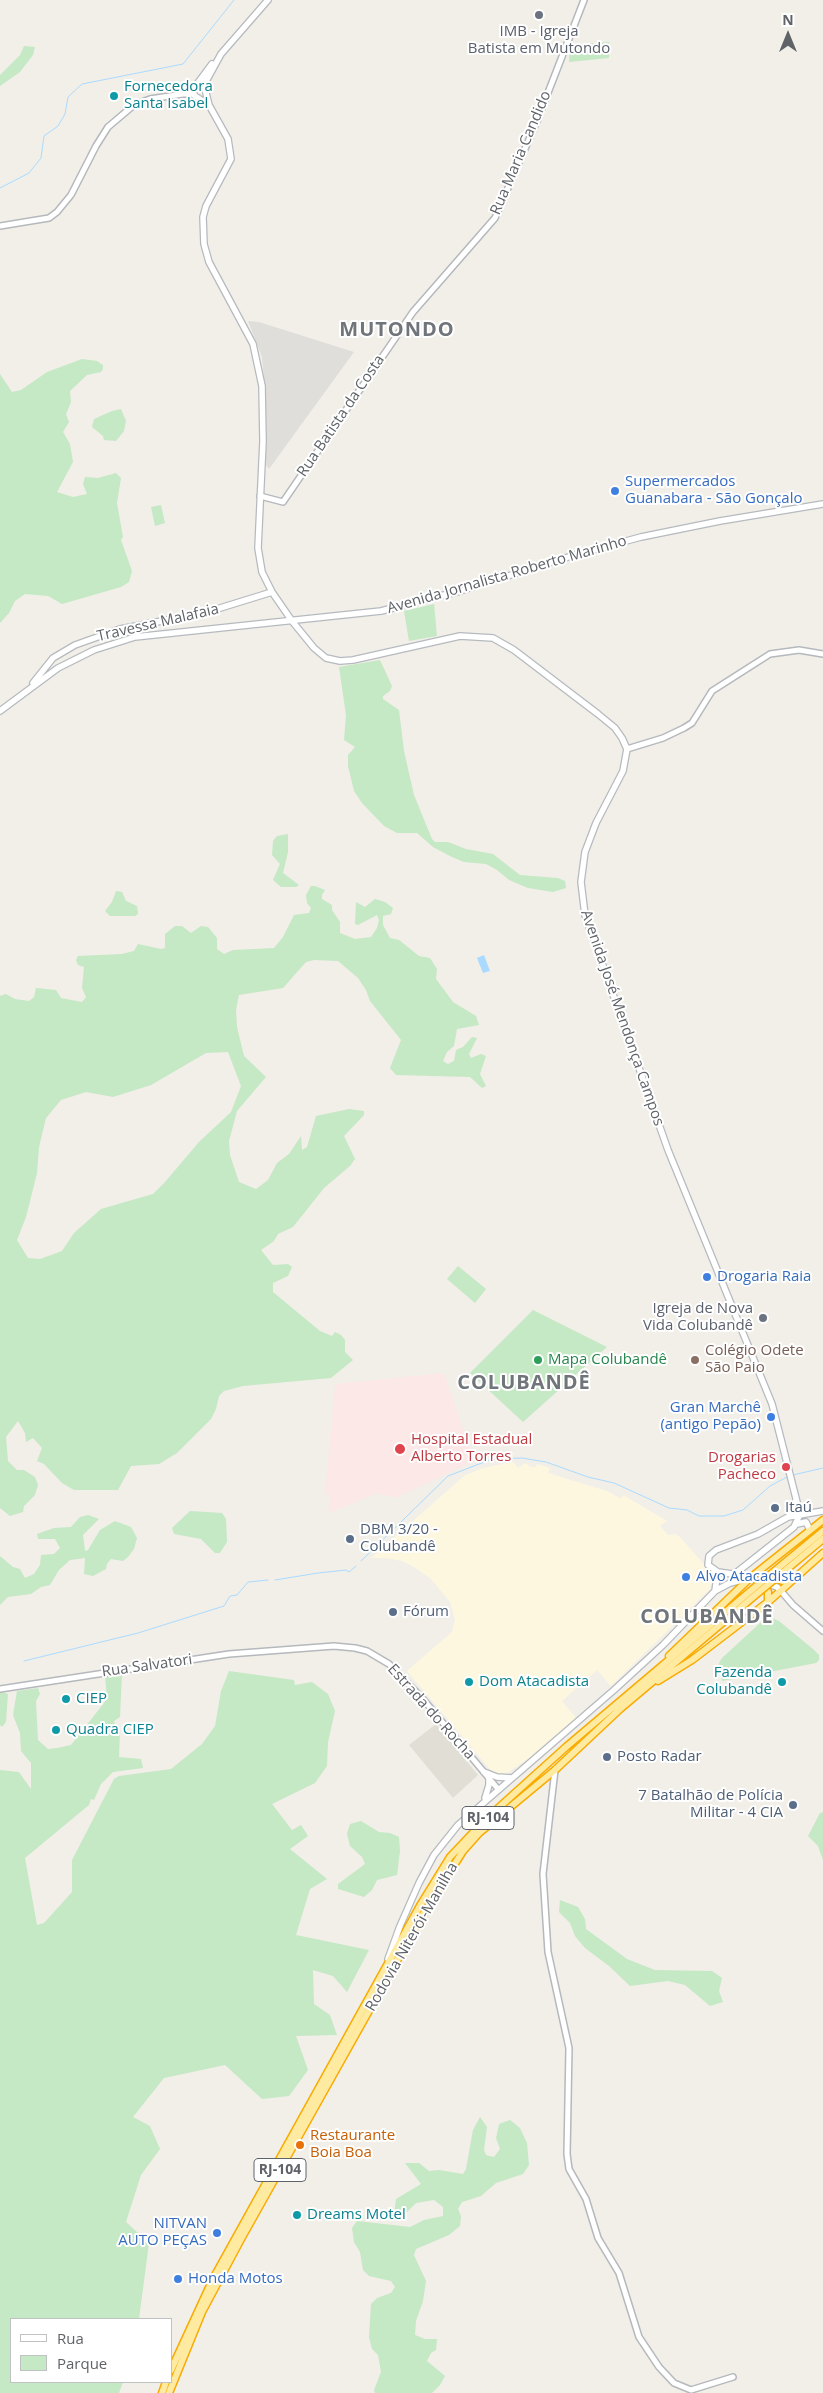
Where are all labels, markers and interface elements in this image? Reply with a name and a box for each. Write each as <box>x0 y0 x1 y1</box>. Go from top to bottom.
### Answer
marker: IMB - Igreja Batista em Mutondo <box>533 9 545 21</box>
north arrow <box>763 10 813 60</box>
text: N <box>782 10 794 29</box>
place label: IMB - Igreja Batista em Mutondo <box>468 23 610 58</box>
place label: Fornecedora Santa Isabel <box>124 78 213 113</box>
street label: Rua Maria Candido <box>487 88 555 218</box>
marker: Fornecedora Santa Isabel <box>108 90 120 102</box>
district label: MUTONDO <box>338 318 456 342</box>
street label: Rua Batista da Costa <box>293 352 389 480</box>
place label: Supermercados Guanabara - São Gonçalo <box>625 473 803 508</box>
marker: Supermercados Guanabara - São Gonçalo <box>609 485 621 497</box>
street label: Avenida Jornalista Roberto Marinho <box>385 532 629 618</box>
street label: Travessa Malafaia <box>95 600 221 646</box>
street label: Avenida José Mendonça Campos <box>576 908 668 1128</box>
place label: Drogaria Raia <box>717 1268 811 1286</box>
marker: Drogaria Raia <box>701 1271 713 1283</box>
place label: Igreja de Nova Vida Colubandê <box>643 1300 753 1335</box>
marker: Igreja de Nova Vida Colubandê <box>757 1312 769 1324</box>
place label: Colégio Odete São Paio <box>705 1342 804 1377</box>
place label: Mapa Colubandê <box>548 1351 667 1369</box>
marker: Mapa Colubandê <box>532 1354 544 1366</box>
marker: Colégio Odete São Paio <box>689 1354 701 1366</box>
district label: COLUBANDÊ <box>456 1371 592 1395</box>
place label: Gran Marchê (antigo Pepão) <box>660 1399 761 1434</box>
marker: Gran Marchê (antigo Pepão) <box>765 1411 777 1423</box>
place label: Hospital Estadual Alberto Torres <box>411 1431 532 1466</box>
marker: Hospital Estadual Alberto Torres <box>393 1442 407 1456</box>
place label: Drogarias Pacheco <box>708 1449 776 1484</box>
marker: Drogarias Pacheco <box>780 1461 792 1473</box>
place label: Itaú <box>785 1499 812 1517</box>
marker: Itaú <box>769 1502 781 1514</box>
place label: DBM 3/20 - Colubandê <box>360 1521 438 1556</box>
marker: DBM 3/20 - Colubandê <box>344 1533 356 1545</box>
place label: Alvo Atacadista <box>696 1568 802 1586</box>
marker: Alvo Atacadista <box>680 1571 692 1583</box>
place label: Fórum <box>403 1603 449 1621</box>
district label: COLUBANDÊ <box>639 1605 775 1629</box>
marker: Fórum <box>387 1606 399 1618</box>
street label: Rua Salvatori <box>101 1651 193 1681</box>
street label: Estrada do Rocha <box>384 1661 478 1763</box>
place label: Fazenda Colubandê <box>696 1664 772 1699</box>
place label: Dom Atacadista <box>479 1673 589 1691</box>
marker: Dom Atacadista <box>463 1676 475 1688</box>
marker: Fazenda Colubandê <box>776 1676 788 1688</box>
place label: CIEP <box>76 1690 107 1708</box>
marker: CIEP <box>60 1693 72 1705</box>
place label: Quadra CIEP <box>66 1721 154 1739</box>
marker: Quadra CIEP <box>50 1724 62 1736</box>
place label: Posto Radar <box>617 1748 702 1766</box>
marker: Posto Radar <box>601 1751 613 1763</box>
place label: 7 Batalhão de Polícia Militar - 4 CIA <box>638 1787 783 1822</box>
marker: 7 Batalhão de Polícia Militar - 4 CIA <box>787 1799 799 1811</box>
road number: RJ-104 <box>462 1806 514 1830</box>
street label: Rodovia Niterói-Manilha <box>362 1859 462 2015</box>
place label: Restaurante Boia Boa <box>310 2127 395 2162</box>
marker: Restaurante Boia Boa <box>294 2139 306 2151</box>
road number: RJ-104 <box>254 2158 306 2182</box>
place label: Dreams Motel <box>307 2206 406 2224</box>
marker: Dreams Motel <box>291 2209 303 2221</box>
place label: NITVAN AUTO PEÇAS <box>118 2215 207 2250</box>
marker: NITVAN AUTO PEÇAS <box>211 2227 223 2239</box>
place label: Honda Motos <box>188 2270 283 2288</box>
marker: Honda Motos <box>172 2273 184 2285</box>
legend <box>10 2318 172 2383</box>
text: Rua <box>57 2328 84 2348</box>
text: Parque <box>57 2353 107 2373</box>

